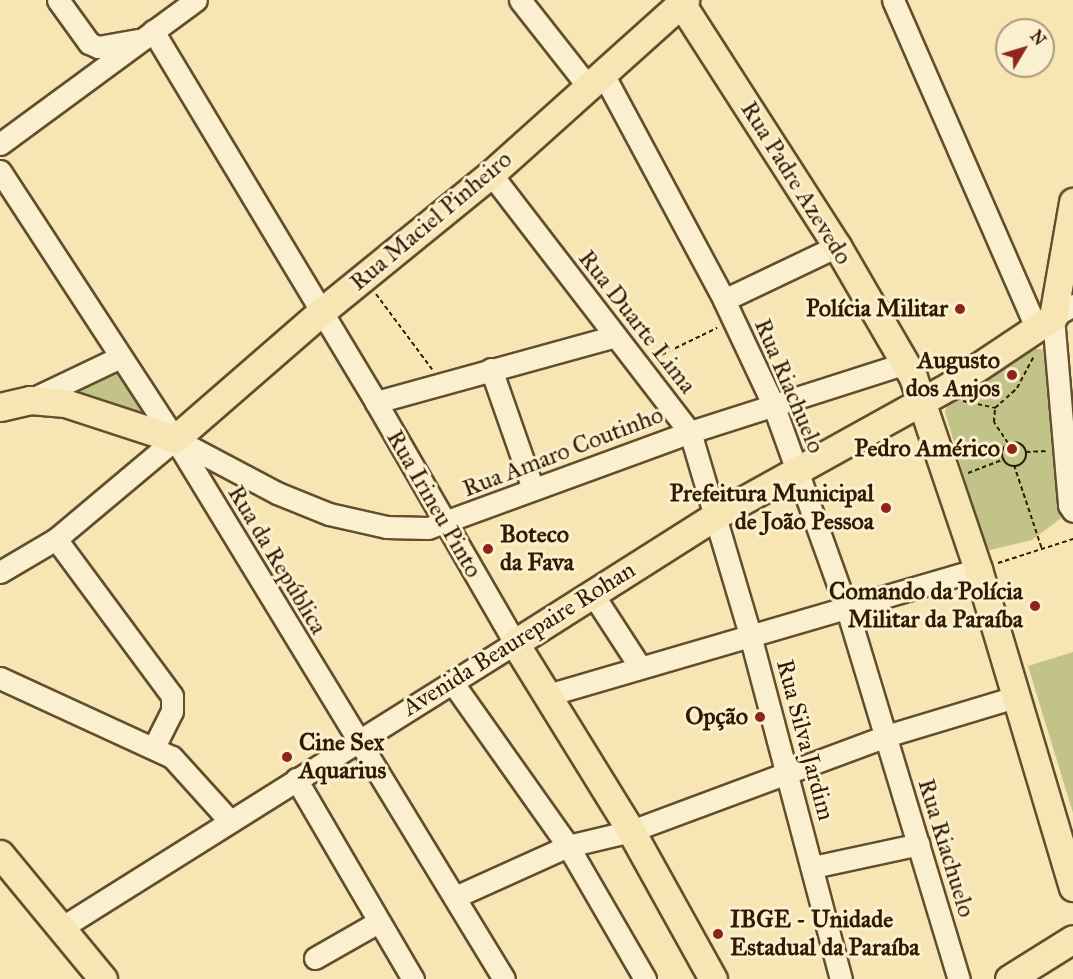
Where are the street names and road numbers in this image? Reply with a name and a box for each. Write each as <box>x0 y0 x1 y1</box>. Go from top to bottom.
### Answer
street label: Rua Padre Azevedo <box>734 96 858 270</box>
street label: Rua Maciel Pinheiro <box>344 145 518 297</box>
street label: Rua Duarte Lima <box>572 245 702 399</box>
street label: Rua Riachuelo <box>748 314 830 458</box>
street label: Rua Amaro Coutinho <box>459 400 667 504</box>
street label: Rua Irineu Pinto <box>380 425 488 583</box>
street label: Rua da República <box>221 480 333 640</box>
street label: Avenida Beaurepaire Rohan <box>397 556 641 722</box>
street label: Rua Silva Jardim <box>770 657 840 823</box>
street label: Rua Riachuelo <box>911 775 981 921</box>

